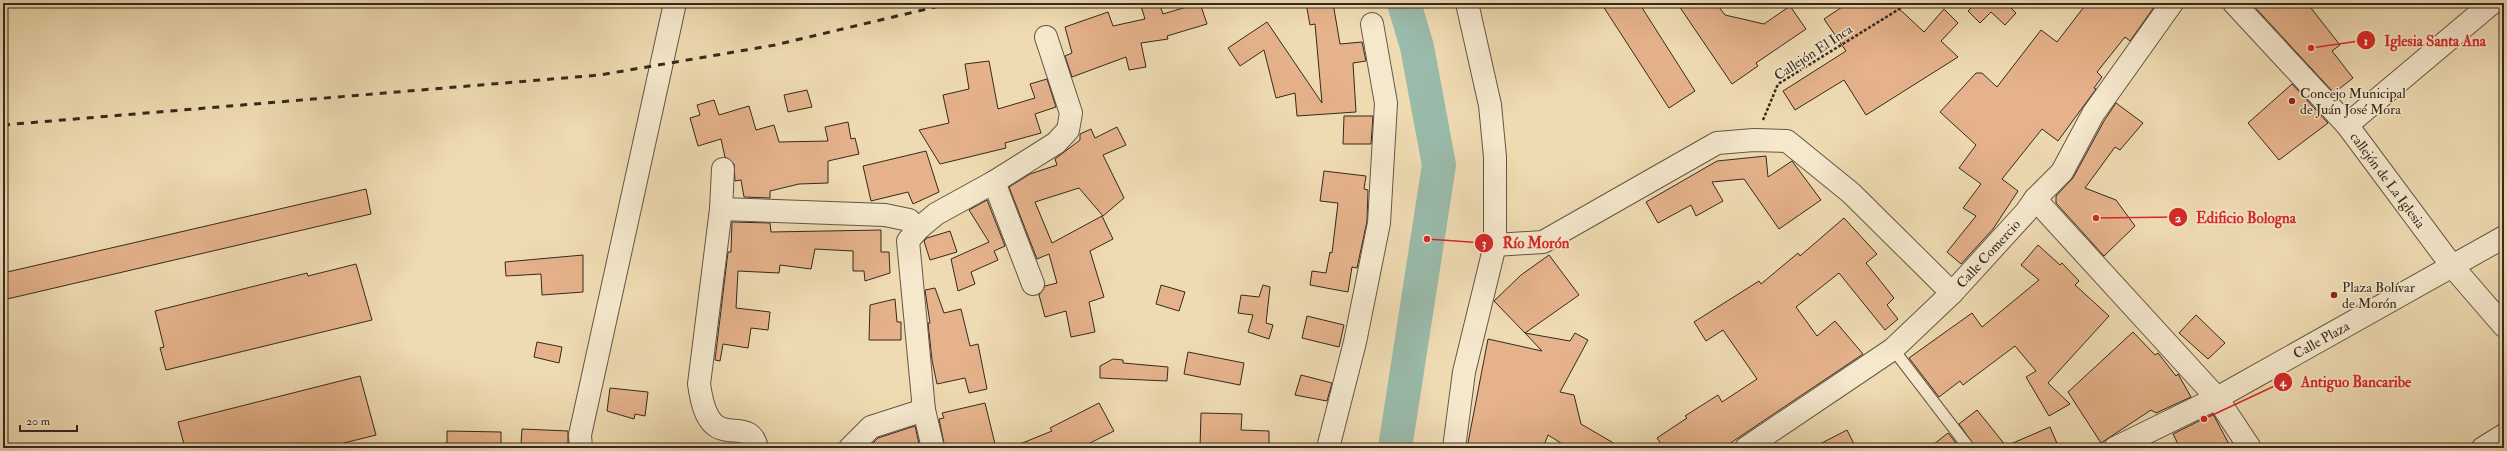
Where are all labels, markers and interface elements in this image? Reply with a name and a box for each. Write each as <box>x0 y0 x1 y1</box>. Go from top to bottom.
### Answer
street label: Callejón El Inca <box>1771 21 1856 84</box>
callout: Iglesia Santa Ana <box>2356 27 2494 54</box>
text: Iglesia Santa Ana <box>2384 32 2487 52</box>
text: 1 <box>2364 34 2368 49</box>
place label: Concejo Municipal de Juán José Mora <box>2300 85 2406 118</box>
marker: Concejo Municipal de Juán José Mora <box>2287 96 2297 106</box>
street label: callejón de La Iglesia <box>2346 129 2429 232</box>
callout: Edificio Bologna <box>2168 204 2304 231</box>
text: Edificio Bologna <box>2196 209 2297 229</box>
text: 2 <box>2175 211 2181 226</box>
street label: Calle Comercio <box>1953 216 2024 292</box>
callout: Río Morón <box>1474 229 1577 256</box>
text: Río Morón <box>1503 234 1570 253</box>
text: 3 <box>1482 236 1487 251</box>
place label: Plaza Bolívar de Morón <box>2342 279 2416 312</box>
marker: Plaza Bolívar de Morón <box>2329 290 2339 300</box>
street label: Calle Plaza <box>2290 317 2353 363</box>
callout: Antiguo Bancaribe <box>2273 368 2419 395</box>
text: Antiguo Bancaribe <box>2300 373 2412 393</box>
text: 4 <box>2279 375 2288 390</box>
scale bar <box>20 407 77 433</box>
text: 20 m <box>26 414 51 429</box>

